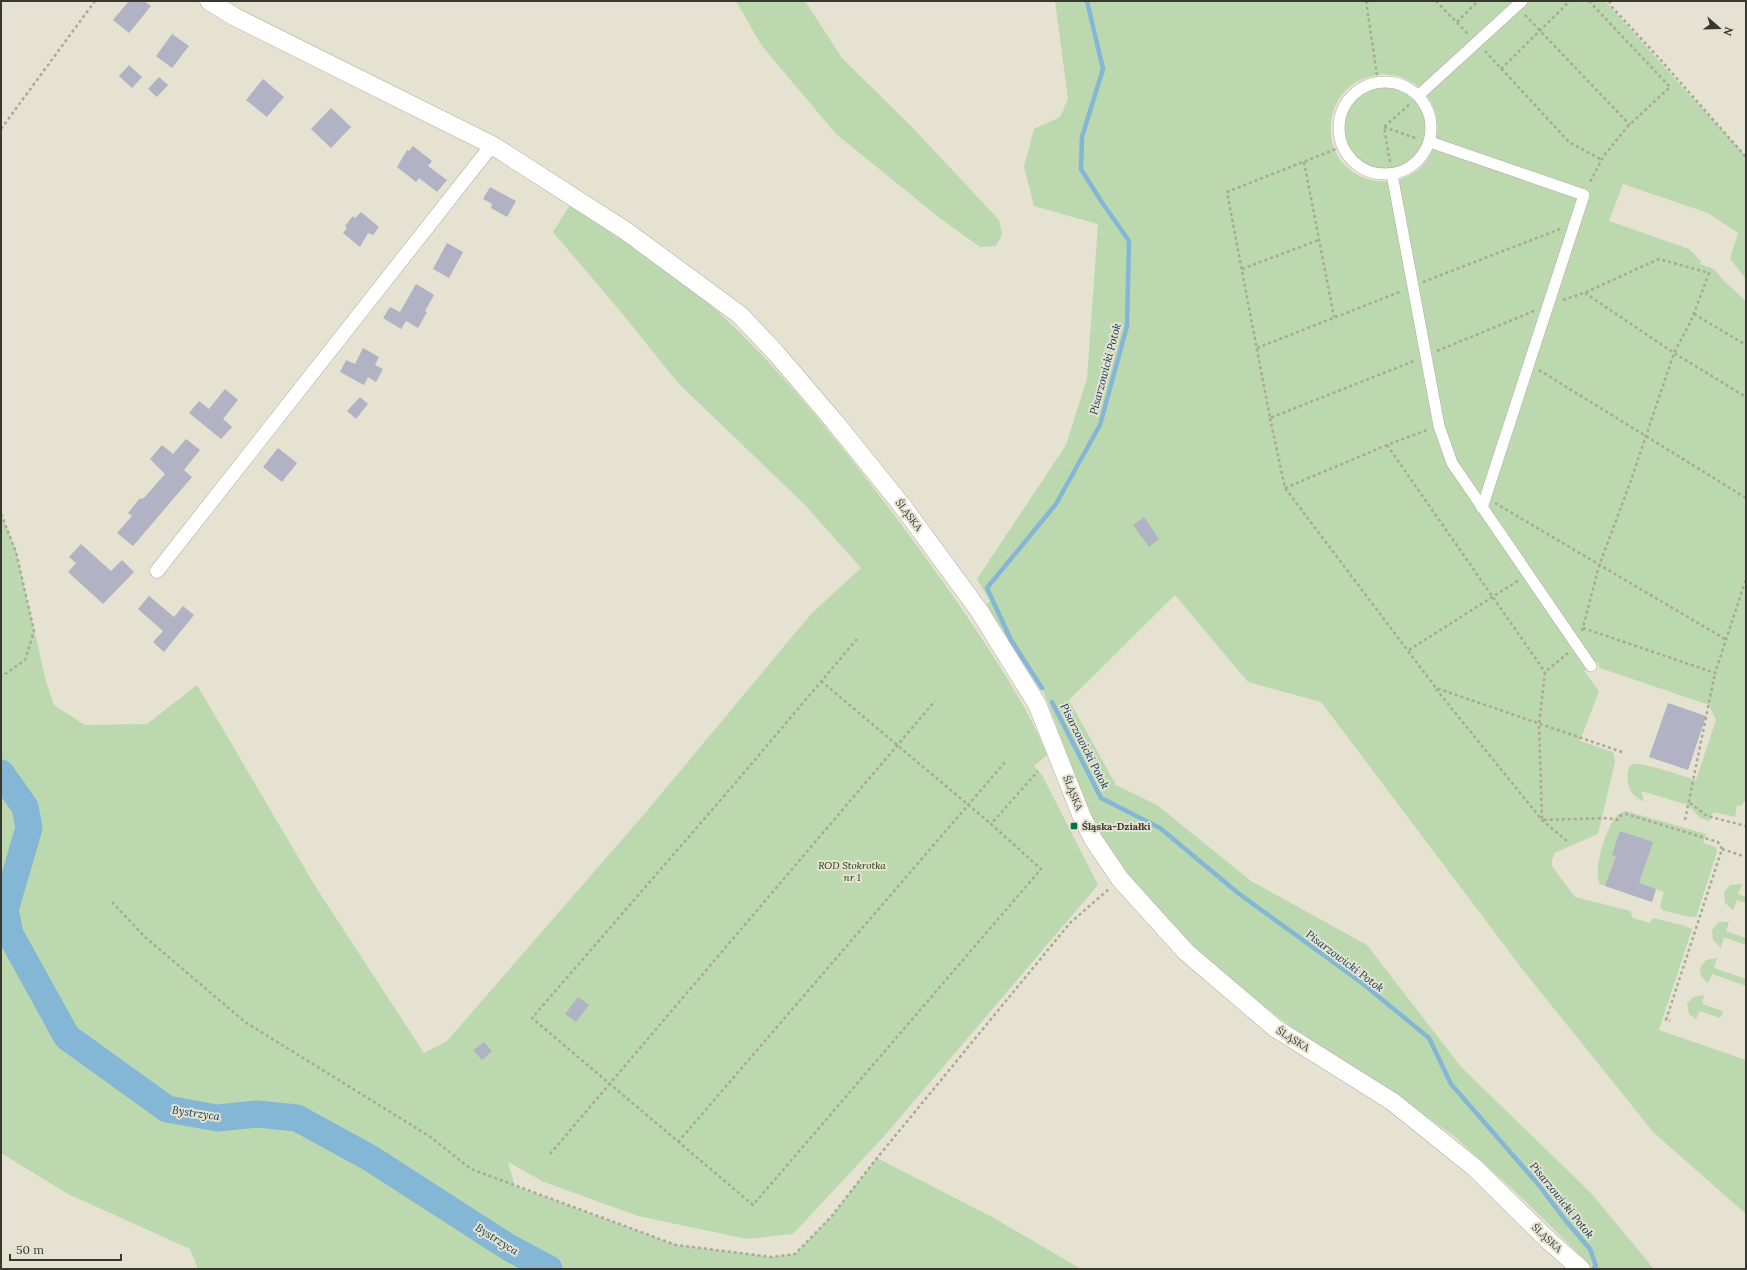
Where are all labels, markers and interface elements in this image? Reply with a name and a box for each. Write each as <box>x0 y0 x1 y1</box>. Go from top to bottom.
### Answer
north arrow <box>1699 8 1739 48</box>
text: N <box>1720 25 1736 38</box>
water label: Pisarzowicki Potok <box>1086 321 1124 416</box>
street label: ŚLĄSKA <box>893 496 926 534</box>
water label: Pisarzowicki Potok <box>1057 701 1113 791</box>
street label: ŚLĄSKA <box>1060 774 1086 813</box>
place label: Śląska-Działki <box>1082 820 1151 833</box>
marker: Śląska-Działki <box>1069 821 1079 831</box>
park label: ROD Stokrotka nr 1 <box>818 859 886 884</box>
water label: Pisarzowicki Potok <box>1303 927 1387 995</box>
street label: ŚLĄSKA <box>1274 1024 1313 1055</box>
water label: Bystrzyca <box>171 1103 222 1123</box>
water label: Pisarzowicki Potok <box>1527 1159 1597 1241</box>
water label: Bystrzyca <box>473 1220 522 1258</box>
street label: ŚLĄSKA <box>1529 1221 1565 1256</box>
scale bar <box>10 1236 121 1262</box>
text: 50 m <box>16 1242 44 1257</box>

